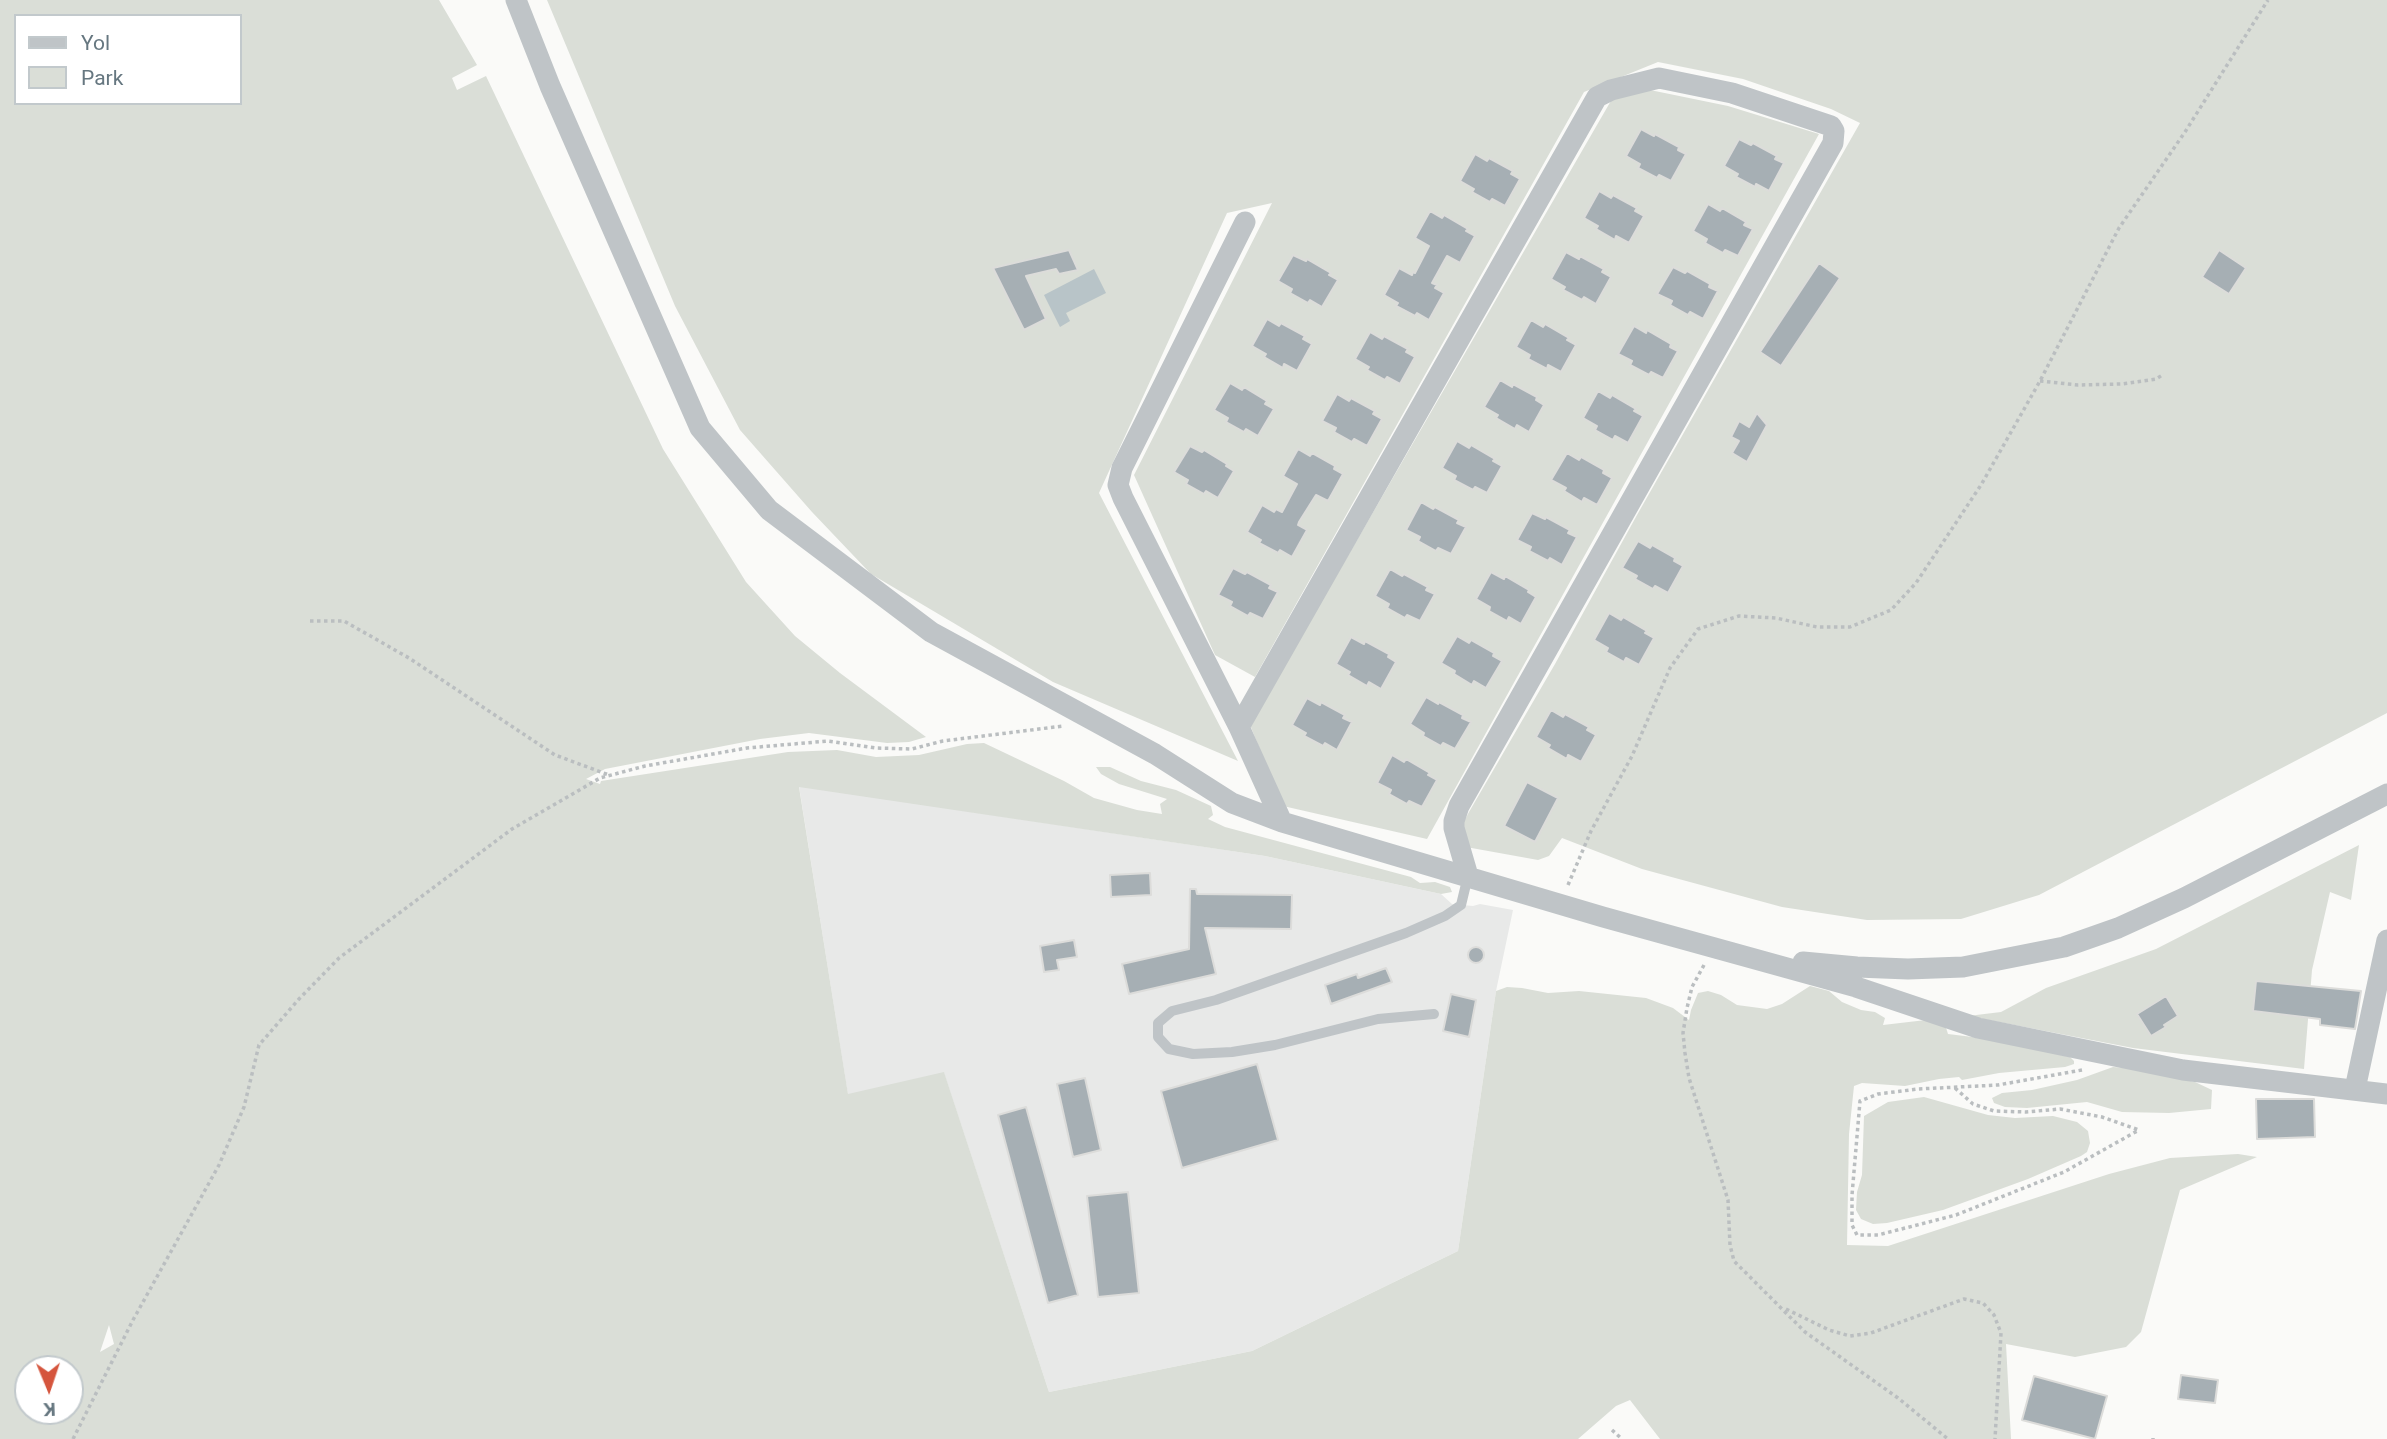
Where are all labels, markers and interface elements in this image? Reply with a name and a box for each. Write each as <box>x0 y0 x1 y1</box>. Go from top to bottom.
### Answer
legend <box>14 14 242 105</box>
text: Yol <box>81 31 110 55</box>
text: Park <box>81 66 123 90</box>
north arrow <box>14 1355 84 1425</box>
text: K <box>43 1398 56 1421</box>

